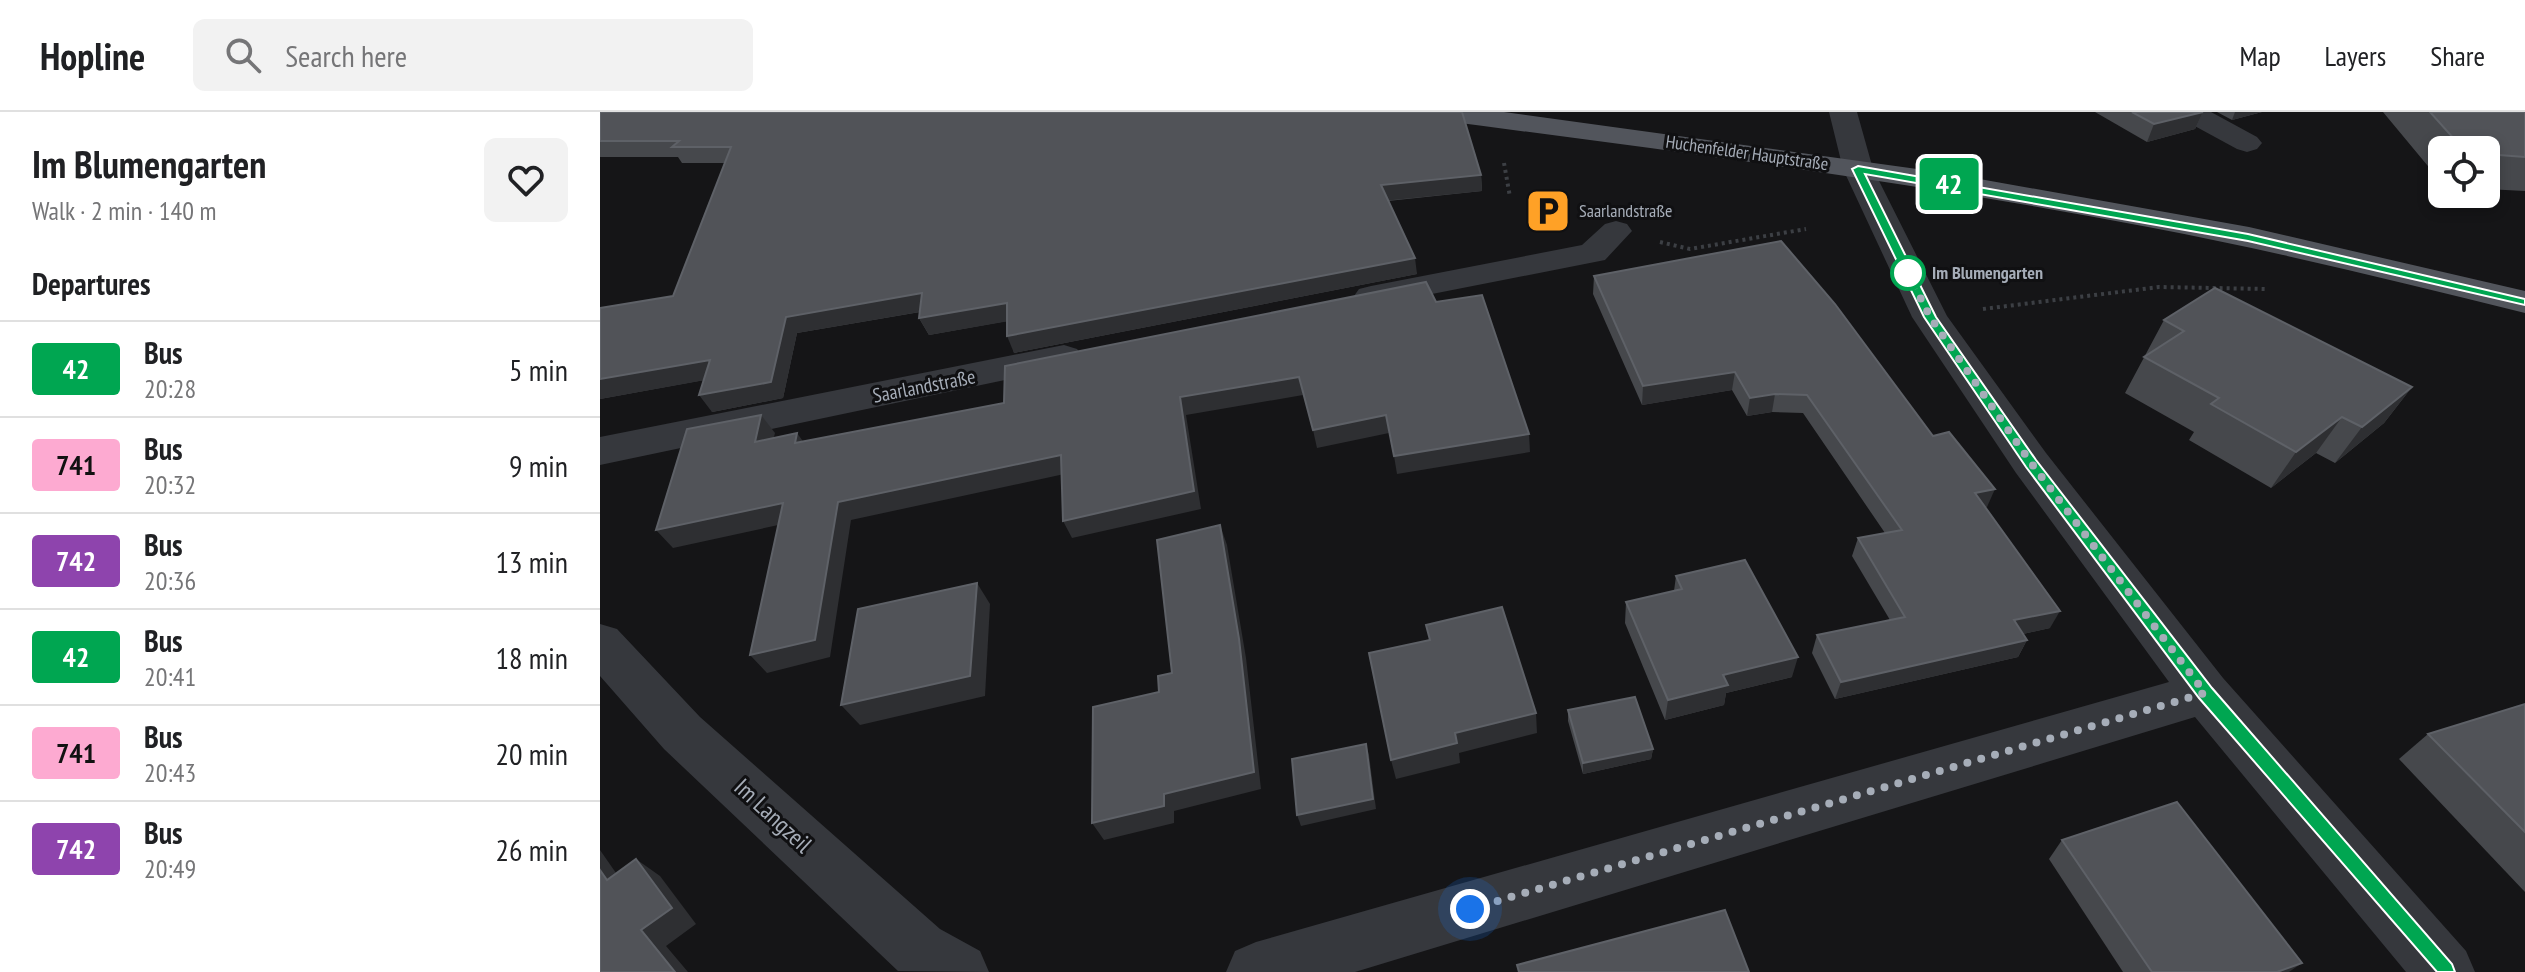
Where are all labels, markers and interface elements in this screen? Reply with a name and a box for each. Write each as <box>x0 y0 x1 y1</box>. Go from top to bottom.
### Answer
search box <box>193 19 753 91</box>
text: Hopline <box>40 31 145 80</box>
icon: search <box>221 33 265 77</box>
text: Search here <box>285 36 407 75</box>
text: Map <box>2239 37 2281 74</box>
text: Layers <box>2325 37 2386 74</box>
text: Share <box>2430 37 2485 74</box>
street label: Huchenfelder Hauptstraße <box>1664 130 1830 175</box>
map controls <box>2428 136 2500 208</box>
button: locate <box>2428 136 2500 208</box>
button: heart <box>484 138 568 222</box>
text: Im Blumengarten <box>32 139 266 188</box>
line badge: 42 <box>1913 158 1985 210</box>
text: 42 <box>1936 165 1962 202</box>
parking icon: Saarlandstraße <box>1524 187 1572 235</box>
text: Walk · 2 min · 140 m <box>32 194 216 227</box>
place label: Saarlandstraße <box>1579 199 1673 222</box>
marker: Im Blumengarten <box>1891 256 1925 290</box>
place label: Im Blumengarten <box>1932 261 2043 284</box>
text: Departures <box>32 264 150 303</box>
text: Bus <box>144 333 183 372</box>
text: 42 <box>63 350 89 387</box>
text: 5 min <box>509 350 568 389</box>
street label: Saarlandstraße <box>871 363 977 409</box>
text: 20:28 <box>144 372 196 405</box>
text: Bus <box>144 429 183 468</box>
text: 741 <box>56 446 96 483</box>
text: 9 min <box>509 446 568 485</box>
text: 20:32 <box>144 468 196 501</box>
text: Bus <box>144 525 183 564</box>
text: 742 <box>56 542 96 579</box>
text: 13 min <box>495 542 568 581</box>
text: 20:36 <box>144 564 196 597</box>
text: Bus <box>144 621 183 660</box>
text: 42 <box>63 638 89 675</box>
text: 18 min <box>495 638 568 677</box>
text: 20:41 <box>144 660 196 693</box>
text: Bus <box>144 717 183 756</box>
text: 741 <box>56 734 96 771</box>
text: 20 min <box>495 734 568 773</box>
text: 20:43 <box>144 756 196 789</box>
street label: Im Langzeil <box>728 772 819 860</box>
text: Bus <box>144 813 183 852</box>
text: 742 <box>56 830 96 867</box>
text: 26 min <box>495 830 568 869</box>
text: 20:49 <box>144 852 196 885</box>
your location <box>1450 889 1490 929</box>

